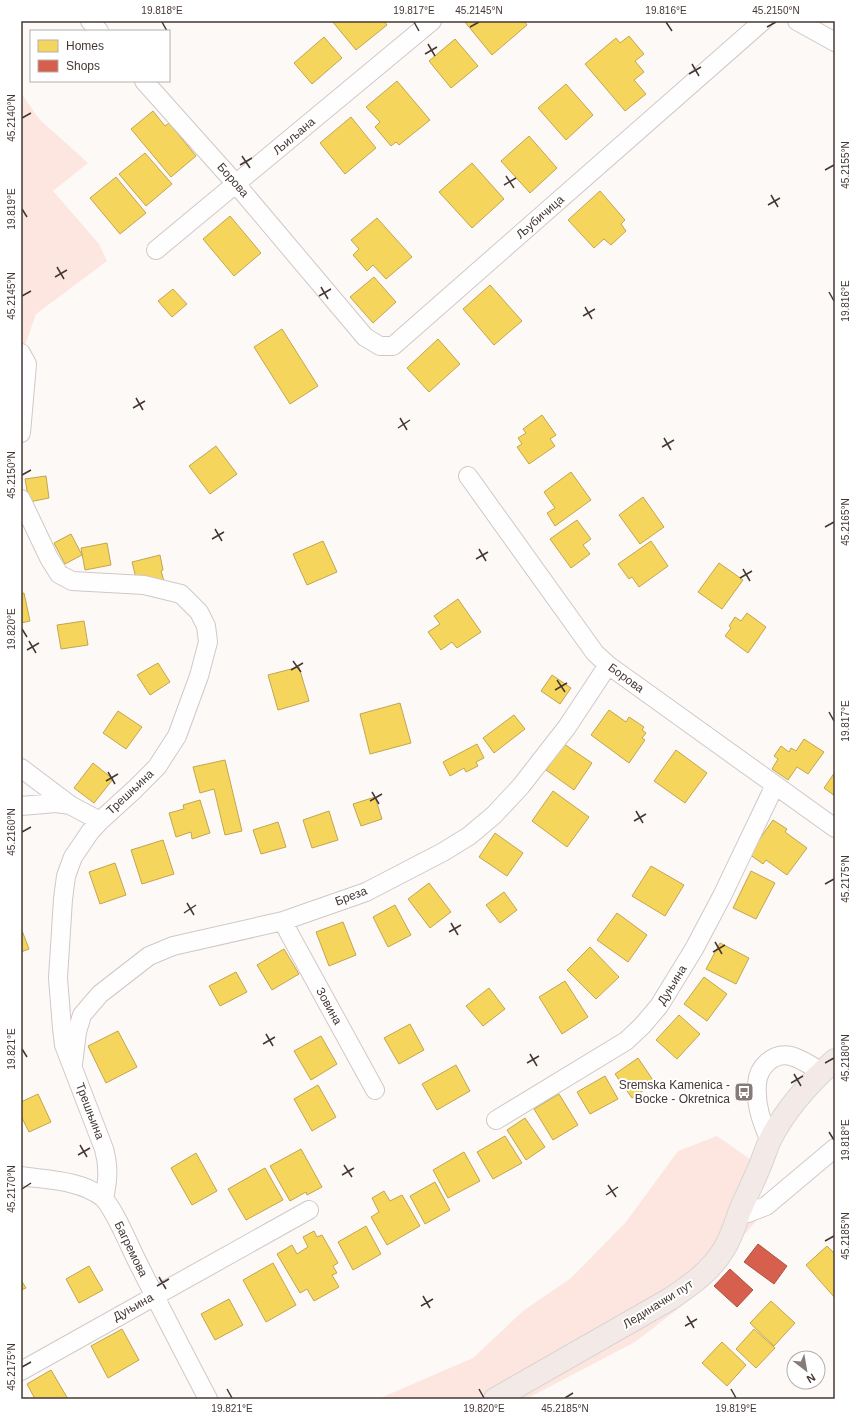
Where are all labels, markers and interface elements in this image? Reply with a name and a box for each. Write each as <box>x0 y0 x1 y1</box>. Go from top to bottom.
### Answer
text: 19.818°E <box>141 5 183 16</box>
text: 19.817°E <box>393 5 435 16</box>
text: 45.2145°N <box>455 5 503 16</box>
text: 19.816°E <box>645 5 687 16</box>
text: 45.2150°N <box>752 5 800 16</box>
legend <box>30 30 170 82</box>
text: Homes <box>66 39 104 53</box>
text: Shops <box>66 59 100 73</box>
text: 45.2140°N <box>6 94 17 142</box>
street label: Љиљана <box>270 114 318 158</box>
text: 45.2155°N <box>840 141 851 189</box>
street label: Борова <box>214 160 252 200</box>
text: 19.819°E <box>6 188 17 230</box>
street label: Љубичица <box>513 192 567 242</box>
text: 45.2145°N <box>6 272 17 320</box>
text: 19.816°E <box>840 280 851 322</box>
text: 45.2150°N <box>6 451 17 499</box>
text: 45.2165°N <box>840 498 851 546</box>
text: 19.820°E <box>6 608 17 650</box>
street label: Борова <box>605 660 647 696</box>
text: 19.817°E <box>840 700 851 742</box>
street label: Трешњина <box>104 766 157 817</box>
text: 45.2160°N <box>6 808 17 856</box>
text: 45.2175°N <box>840 855 851 903</box>
street label: Бреза <box>333 883 369 908</box>
street label: Дуњина <box>654 962 690 1007</box>
street label: Зовина <box>313 985 345 1027</box>
text: 19.821°E <box>6 1028 17 1070</box>
text: 45.2180°N <box>840 1034 851 1082</box>
place label: Sremska Kamenica - Bocke - Okretnica <box>619 1078 730 1106</box>
street label: Трешњина <box>73 1081 107 1142</box>
bus stop icon: Sremska Kamenica - Bocke - Okretnica <box>733 1081 755 1103</box>
text: 19.818°E <box>840 1119 851 1161</box>
text: 45.2170°N <box>6 1165 17 1213</box>
text: 45.2185°N <box>840 1212 851 1260</box>
street label: Багремова <box>112 1219 151 1279</box>
street label: Лединачки пут <box>620 1276 696 1331</box>
street label: Дуњина <box>110 1290 156 1324</box>
text: 45.2175°N <box>6 1343 17 1391</box>
north arrow <box>786 1350 826 1390</box>
text: N <box>805 1371 818 1386</box>
text: 19.821°E <box>211 1403 253 1414</box>
text: 19.820°E <box>463 1403 505 1414</box>
text: 45.2185°N <box>541 1403 589 1414</box>
text: 19.819°E <box>715 1403 757 1414</box>

